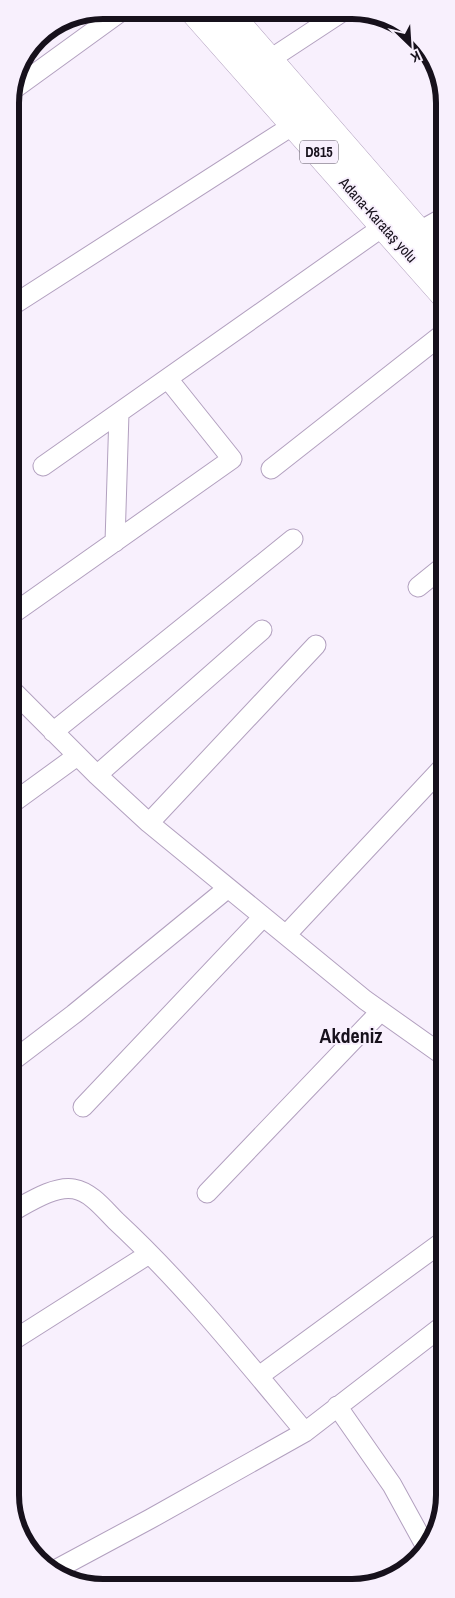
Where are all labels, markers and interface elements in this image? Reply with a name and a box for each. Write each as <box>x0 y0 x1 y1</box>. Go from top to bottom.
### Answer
north arrow <box>385 20 435 70</box>
text: K <box>407 47 423 67</box>
road number: D815 <box>300 140 338 163</box>
street label: Adana-Karataş yolu <box>334 172 422 267</box>
district label: Akdeniz <box>320 1022 382 1049</box>

